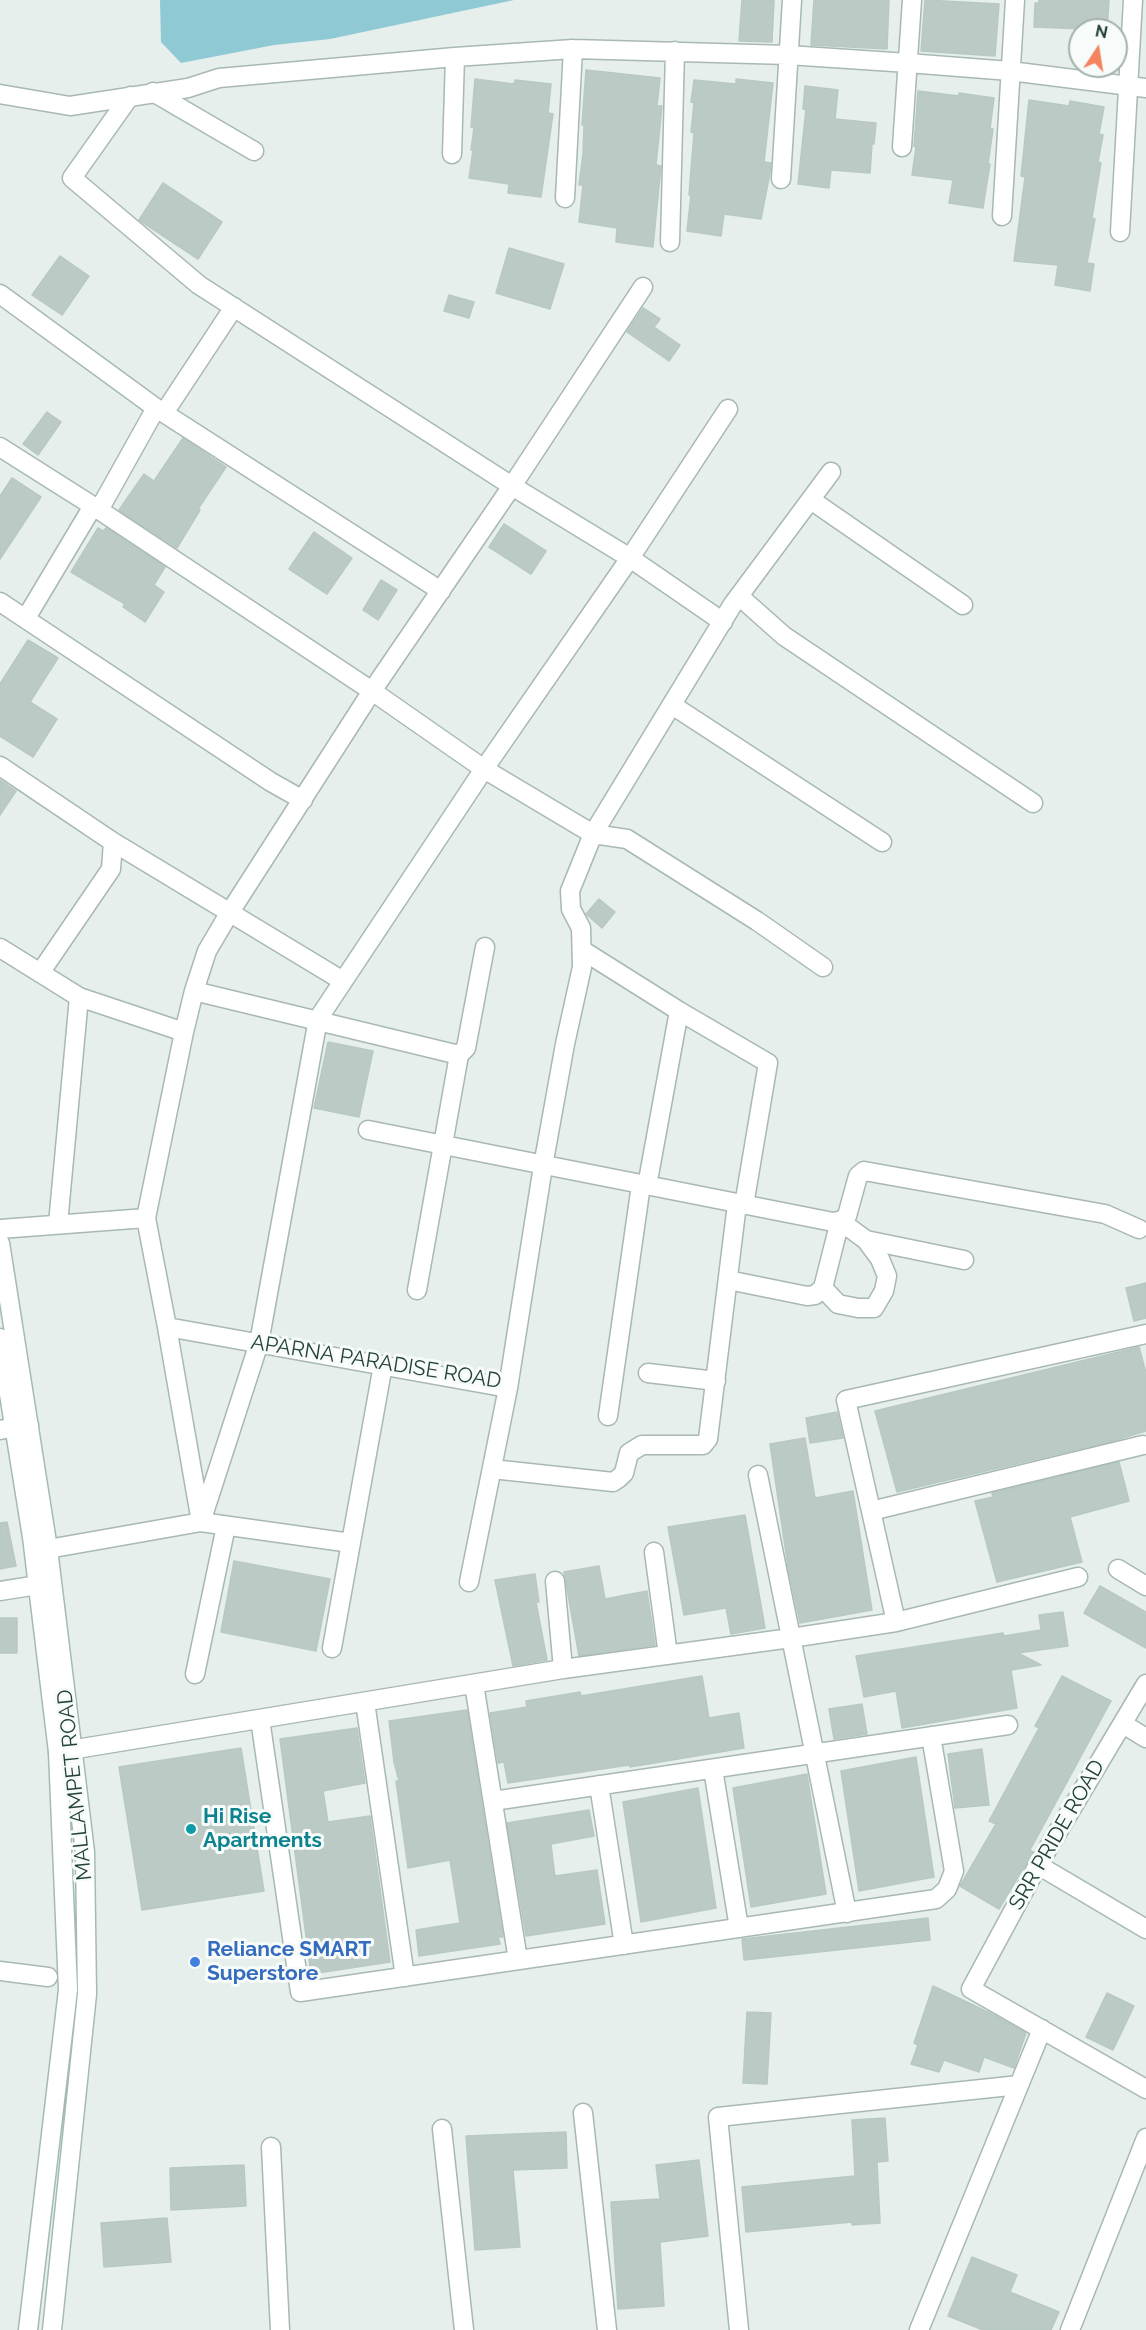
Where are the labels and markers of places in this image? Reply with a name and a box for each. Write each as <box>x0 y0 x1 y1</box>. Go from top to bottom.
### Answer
place label: Hi Rise Apartments <box>203 1804 322 1854</box>
marker: Hi Rise Apartments <box>184 1822 198 1836</box>
place label: Reliance SMART Superstore <box>207 1937 371 1987</box>
marker: Reliance SMART Superstore <box>188 1955 202 1969</box>

